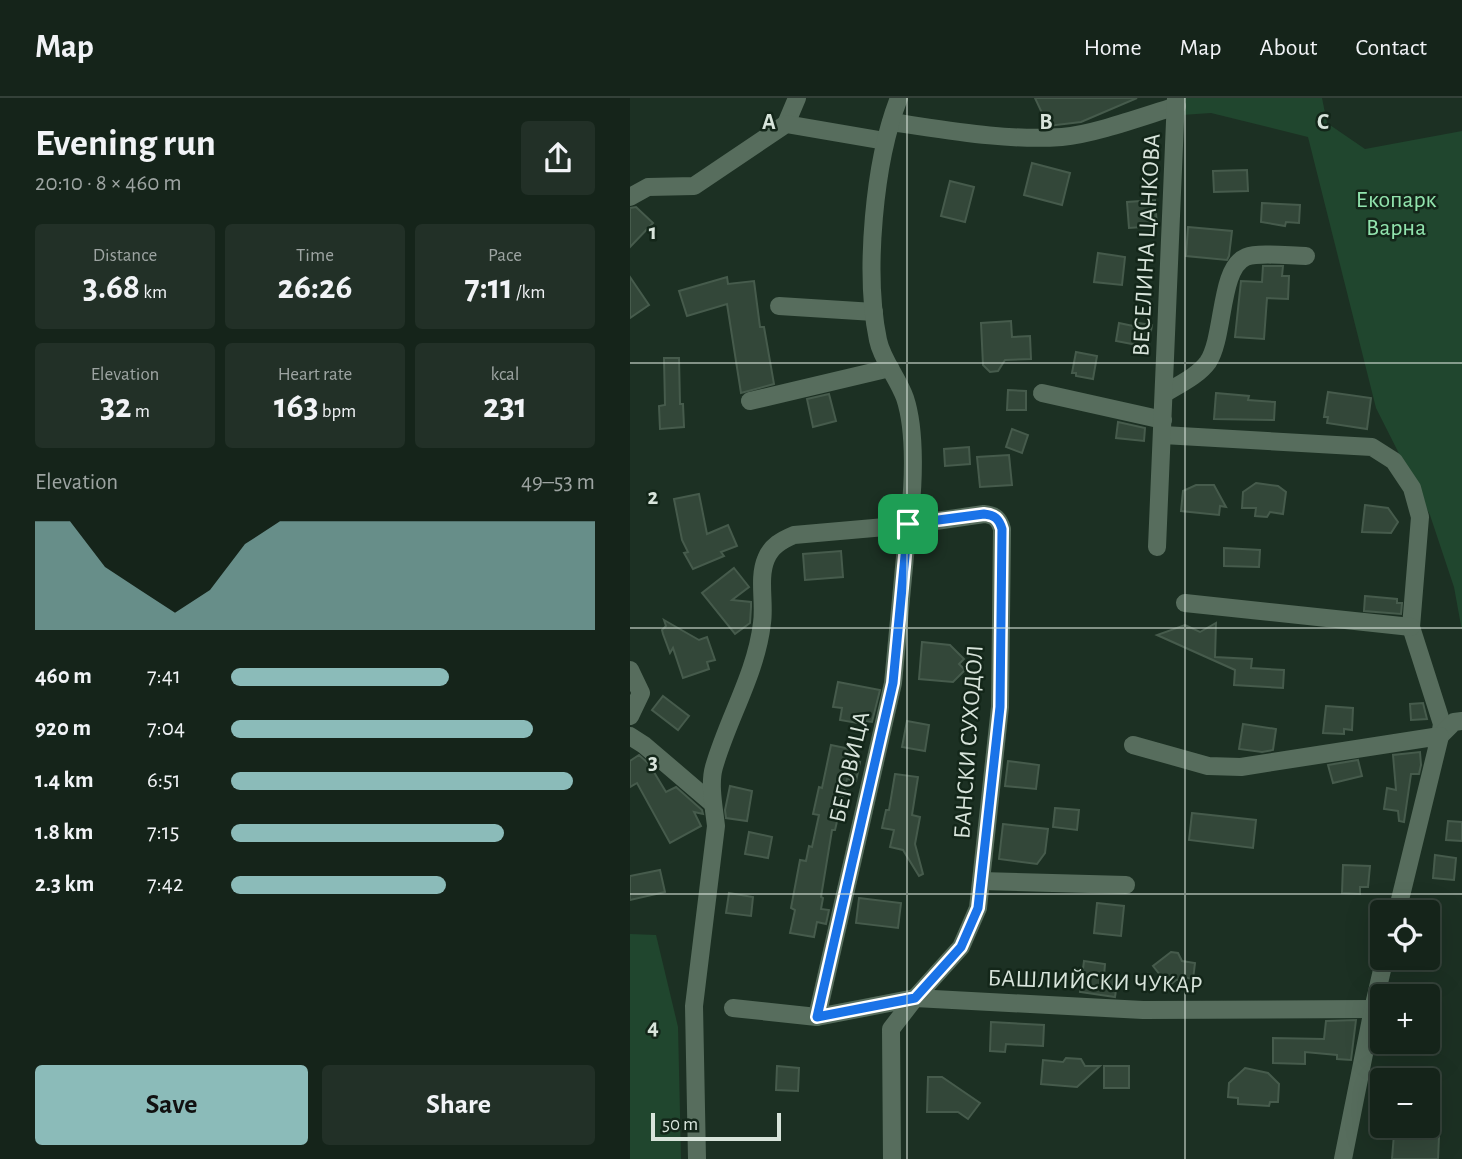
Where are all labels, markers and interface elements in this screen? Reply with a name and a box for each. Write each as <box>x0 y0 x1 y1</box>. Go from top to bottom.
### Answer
text: Map <box>35 31 94 64</box>
text: Home <box>1084 36 1142 60</box>
text: Map <box>1180 36 1222 60</box>
text: About <box>1260 36 1317 60</box>
text: Contact <box>1355 36 1427 60</box>
text: A <box>762 111 776 134</box>
text: B <box>1039 111 1053 134</box>
text: C <box>1317 111 1329 134</box>
button: share <box>521 121 595 195</box>
text: Evening run <box>35 125 216 163</box>
street label: ВЕСЕЛИНА ЦАНКОВА <box>1129 133 1165 357</box>
text: 20:10 · 8 × 460 m <box>35 172 182 195</box>
park label: Екопарк Варна <box>1356 188 1436 240</box>
text: 1 <box>649 221 657 244</box>
text: Distance <box>93 246 157 265</box>
text: Time <box>296 246 334 265</box>
text: Pace <box>488 246 522 265</box>
text: 3.68 <box>83 270 140 305</box>
text: 26:26 <box>278 270 352 305</box>
text: 7:11 <box>465 270 513 305</box>
text: km <box>140 283 167 302</box>
text: /km <box>513 283 545 302</box>
text: Elevation <box>91 365 159 384</box>
text: Heart rate <box>278 365 352 384</box>
text: kcal <box>491 365 519 384</box>
text: 32 <box>100 389 132 424</box>
text: 163 <box>274 389 319 424</box>
text: 231 <box>483 389 527 424</box>
text: m <box>132 402 150 421</box>
text: bpm <box>319 402 356 421</box>
text: Elevation <box>35 471 118 494</box>
text: 49–53 m <box>521 471 595 494</box>
text: 2 <box>648 486 659 509</box>
pin <box>878 494 938 554</box>
icon: arrive <box>889 505 927 543</box>
street label: БАНСКИ СУХОДОЛ <box>950 644 988 840</box>
text: 460 m <box>35 665 92 688</box>
text: 7:41 <box>147 665 181 688</box>
street label: БЕГОВИЦА <box>826 709 874 825</box>
text: 920 m <box>35 717 91 740</box>
text: 7:04 <box>147 717 185 740</box>
text: 3 <box>648 751 658 774</box>
text: 1.4 km <box>35 769 94 792</box>
text: 6:51 <box>147 769 181 792</box>
text: 1.8 km <box>35 821 93 844</box>
text: 7:15 <box>147 821 179 844</box>
text: 2.3 km <box>35 873 94 896</box>
text: 7:42 <box>147 873 183 896</box>
map controls <box>1370 900 1440 1138</box>
button: locate <box>1370 900 1440 970</box>
street label: БАШЛИЙСКИ ЧУКАР <box>987 966 1203 998</box>
button: + <box>1370 984 1440 1054</box>
text: 4 <box>647 1016 659 1039</box>
button: Save <box>35 1065 308 1145</box>
button: Share <box>322 1065 595 1145</box>
button: − <box>1370 1068 1440 1138</box>
scale bar <box>651 1110 780 1142</box>
text: 50 m <box>662 1115 698 1134</box>

